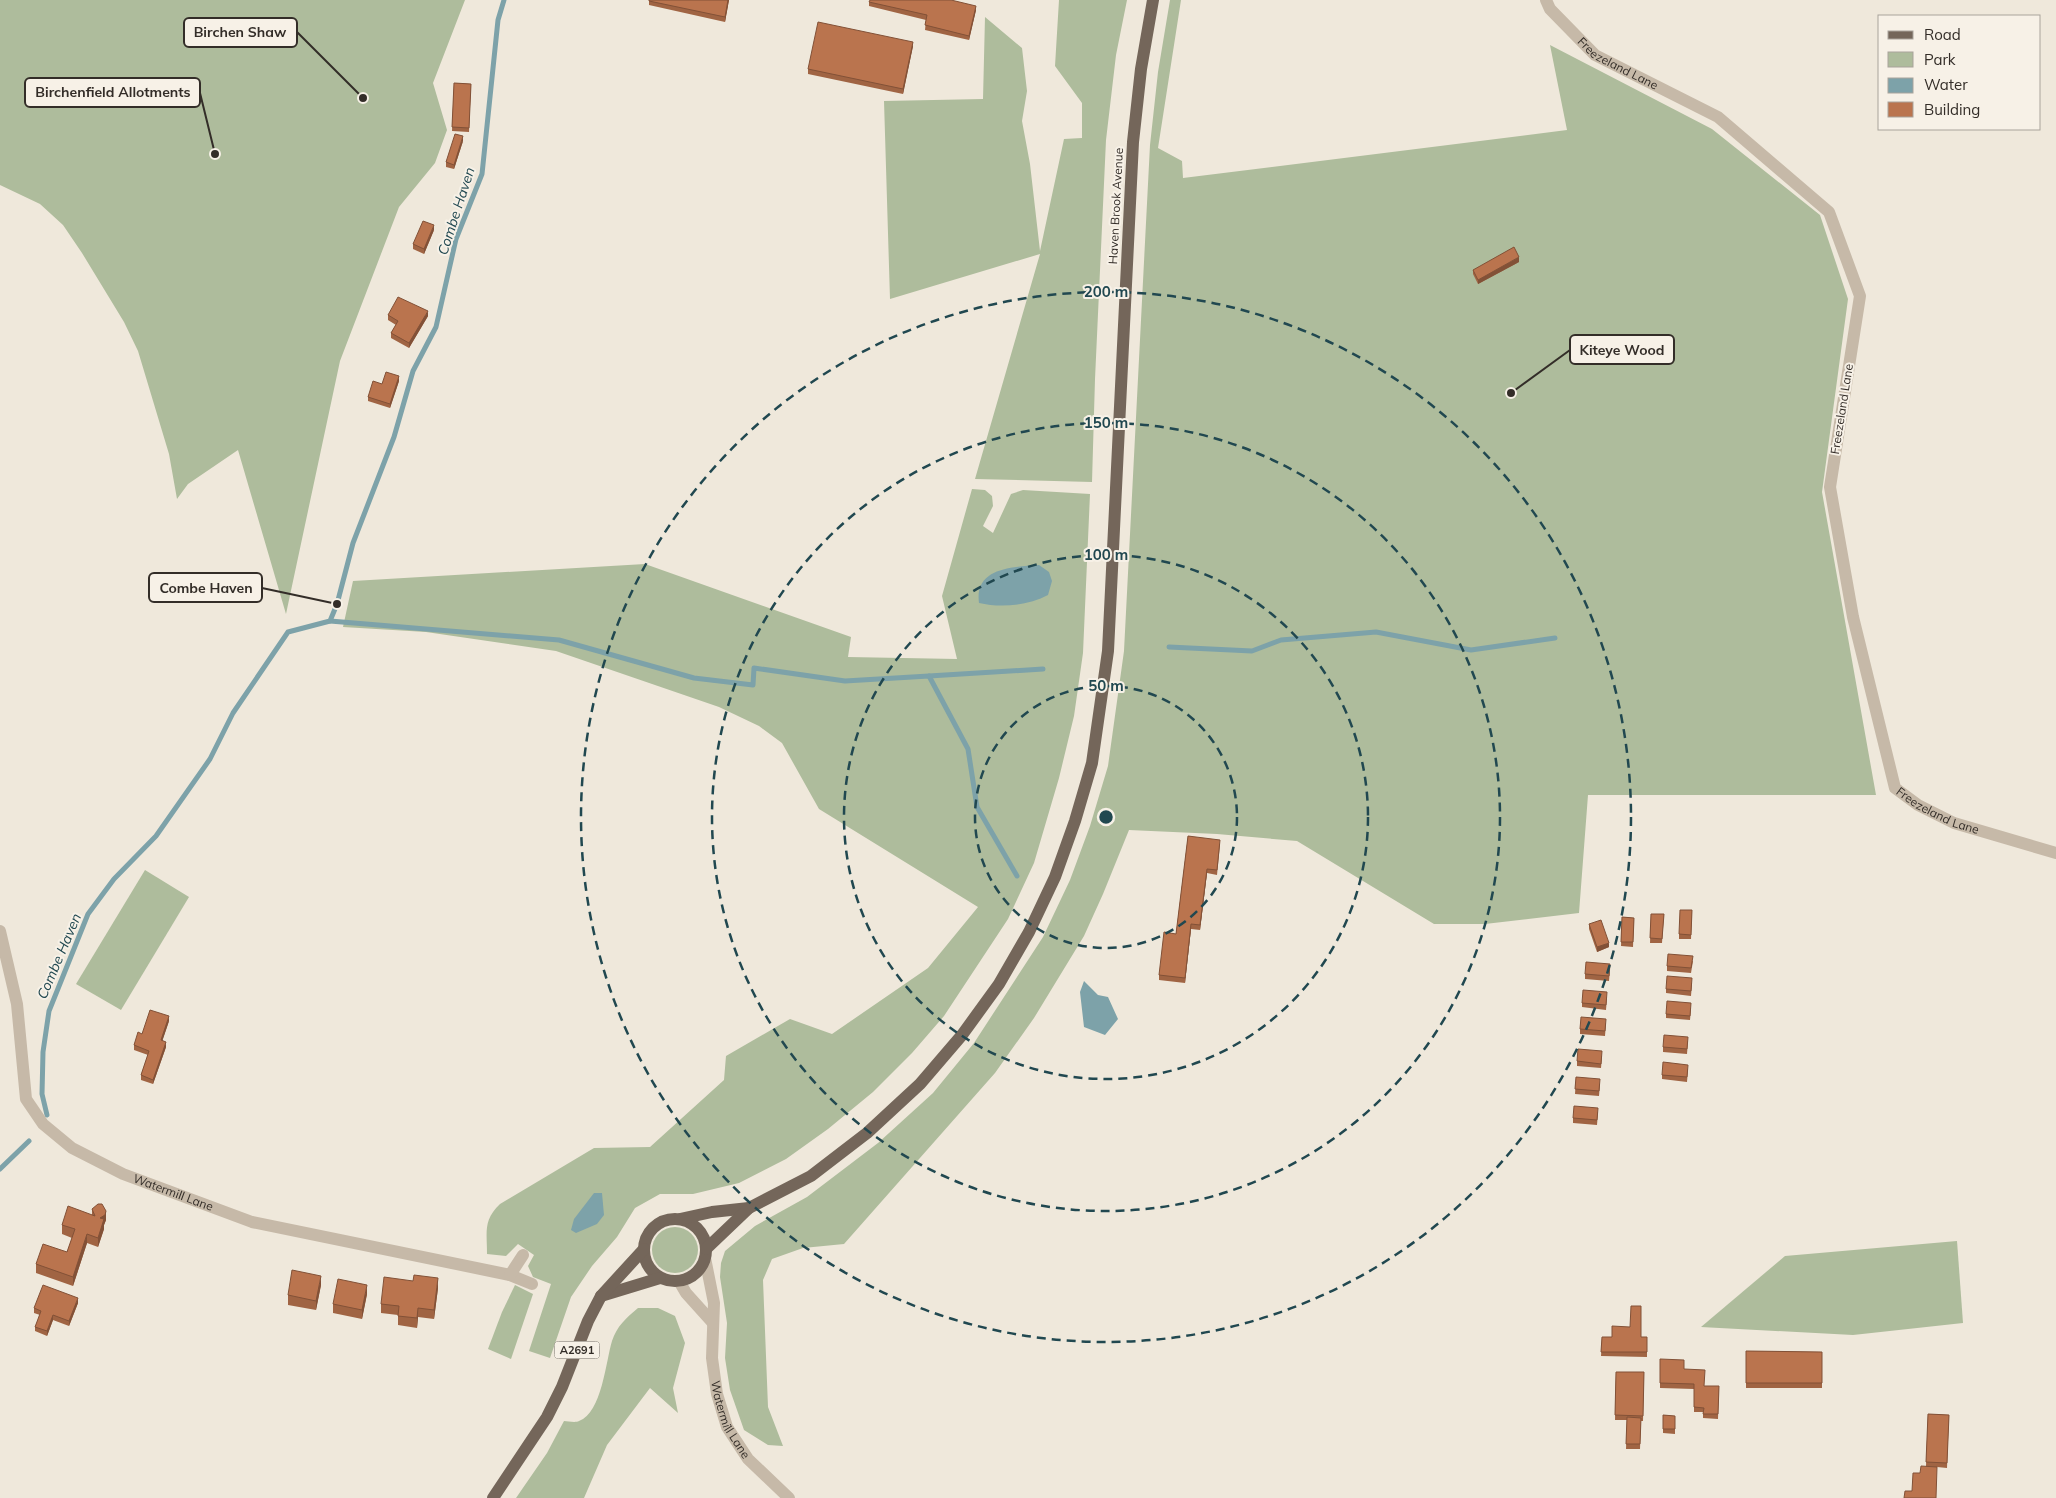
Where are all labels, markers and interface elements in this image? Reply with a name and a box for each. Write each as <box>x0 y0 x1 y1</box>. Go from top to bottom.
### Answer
legend <box>1878 15 2041 130</box>
callout: Birchen Shaw <box>184 18 297 47</box>
text: Birchen Shaw <box>194 23 287 41</box>
text: Road <box>1924 25 1961 44</box>
street label: Freezeland Lane <box>1575 34 1661 93</box>
text: Park <box>1924 50 1956 69</box>
text: Water <box>1924 75 1968 94</box>
callout: Birchenfield Allotments <box>25 78 200 107</box>
text: Birchenfield Allotments <box>35 83 191 101</box>
text: Building <box>1924 100 1980 119</box>
street label: Haven Brook Avenue <box>1105 147 1126 265</box>
water label: Combe Haven <box>433 165 479 257</box>
text: 200 m <box>1084 282 1128 301</box>
callout: Kiteye Wood <box>1570 335 1674 364</box>
text: Kiteye Wood <box>1580 341 1664 359</box>
street label: Freezeland Lane <box>1827 363 1856 455</box>
text: 150 m <box>1084 413 1128 432</box>
text: 100 m <box>1084 545 1128 564</box>
callout: Combe Haven <box>149 573 262 602</box>
text: Combe Haven <box>159 579 253 597</box>
text: 50 m <box>1088 676 1124 695</box>
street label: Freezeland Lane <box>1893 784 1981 837</box>
centre of rings <box>1097 808 1115 826</box>
water label: Combe Haven <box>33 910 85 1002</box>
street label: Watermill Lane <box>131 1170 216 1214</box>
road number: A2691 <box>554 1342 600 1358</box>
street label: Watermill Lane <box>708 1380 754 1461</box>

